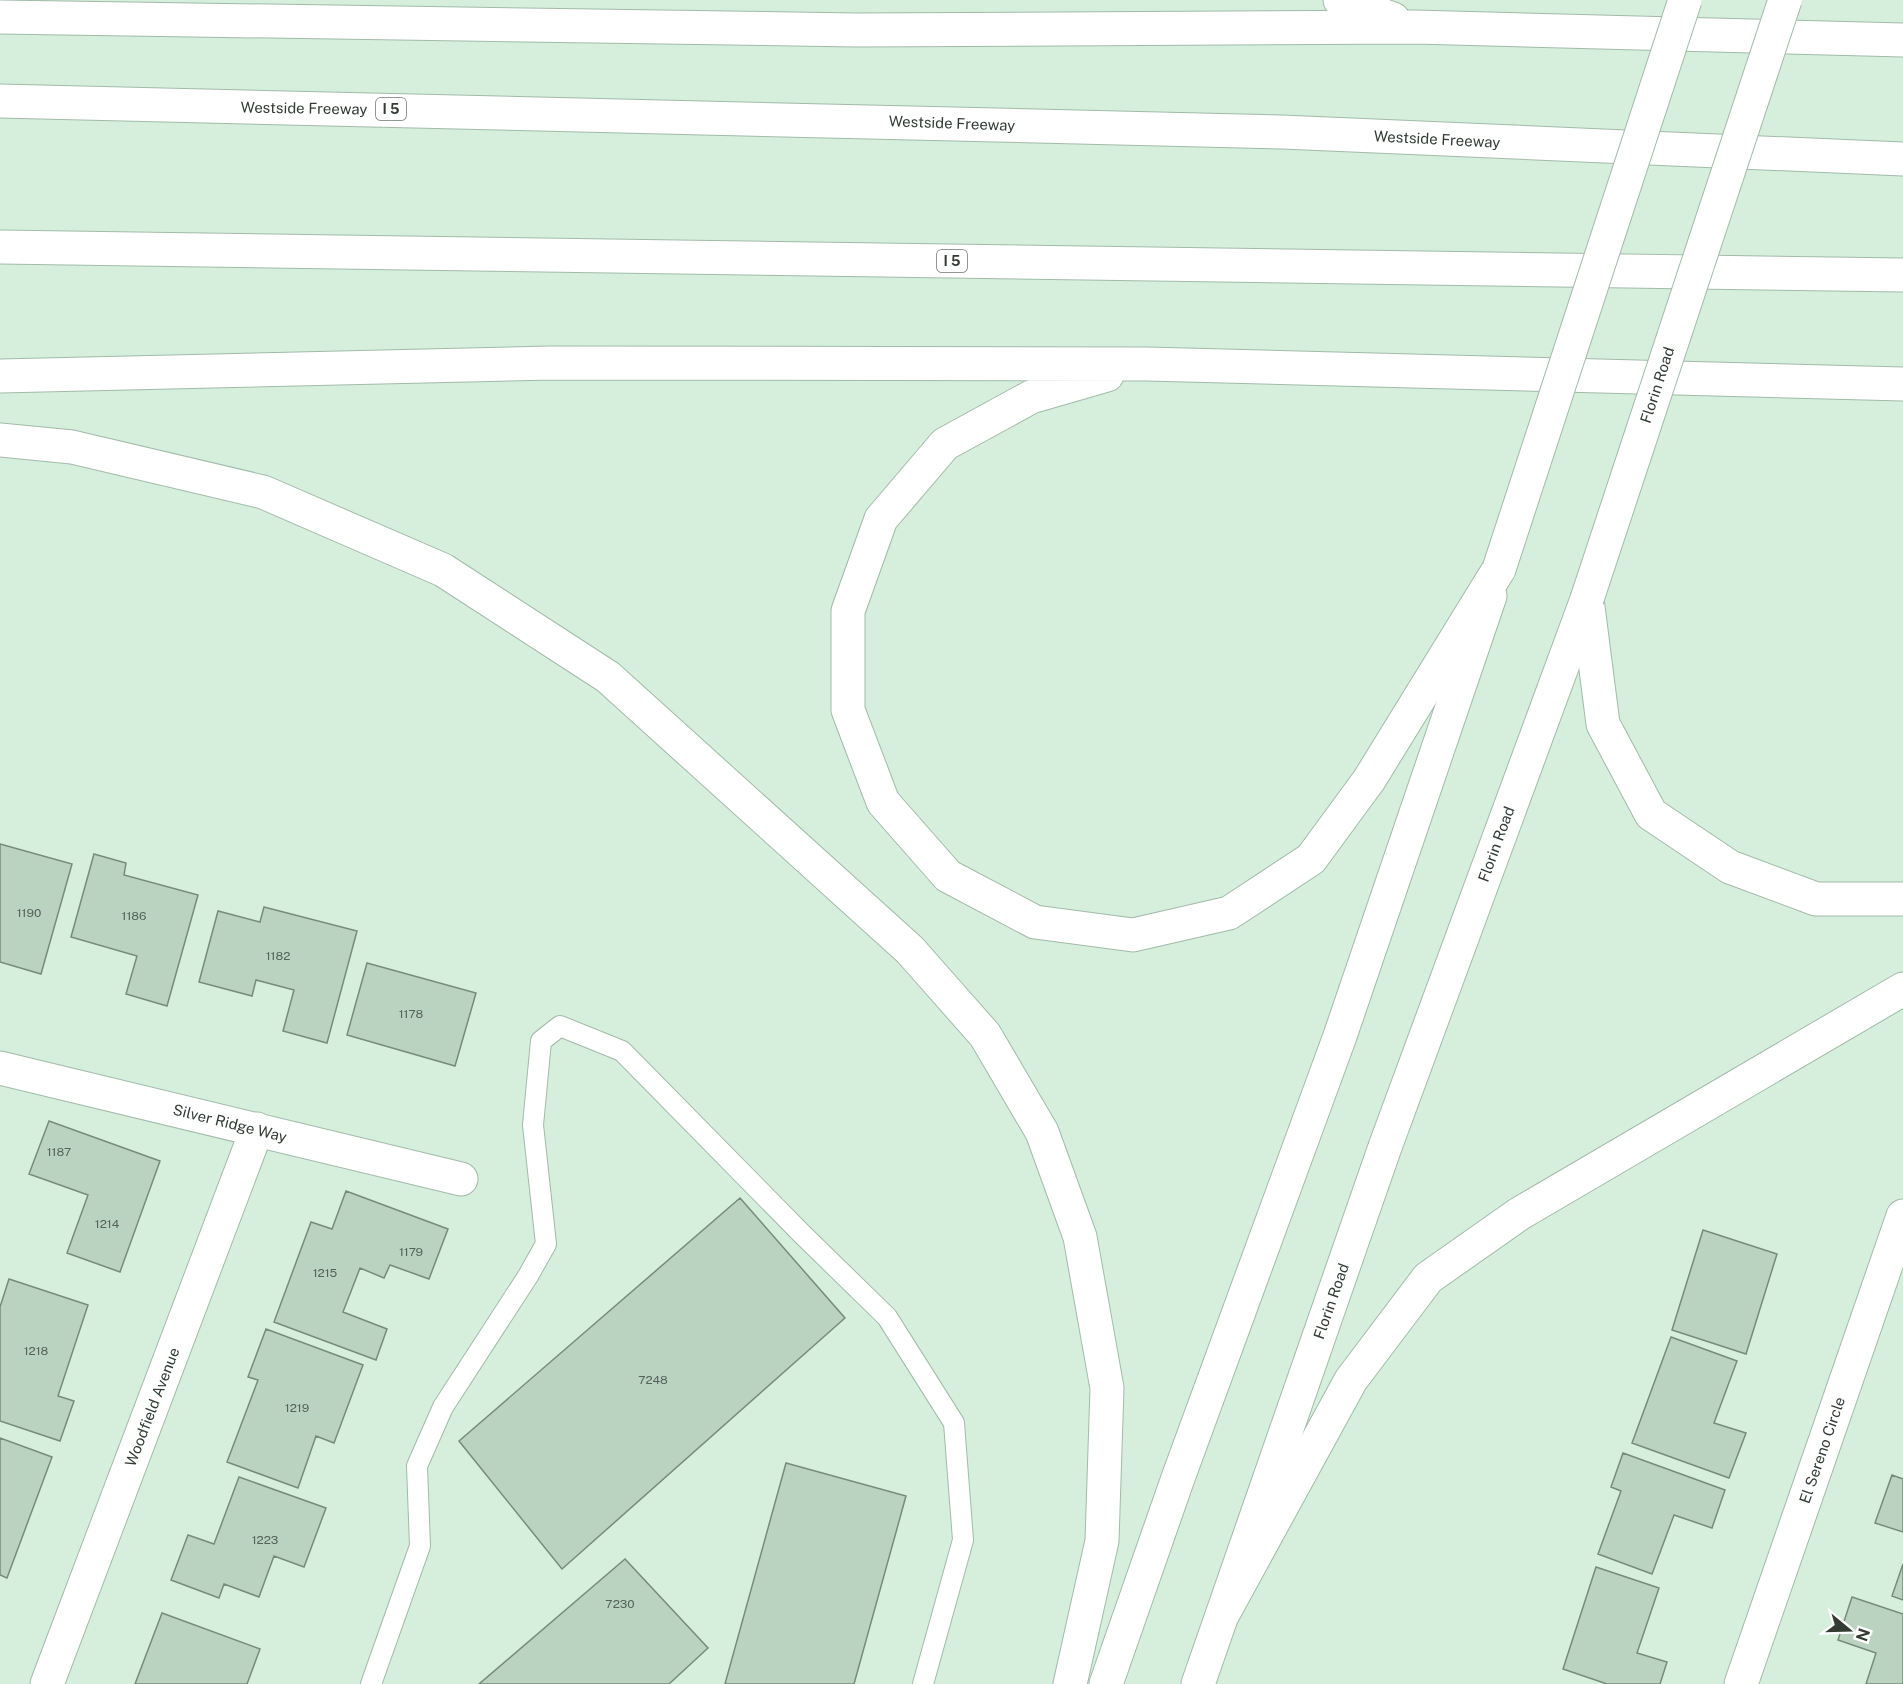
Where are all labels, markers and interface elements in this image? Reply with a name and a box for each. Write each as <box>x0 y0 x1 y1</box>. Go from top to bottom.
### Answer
street label: Westside Freeway <box>240 98 368 118</box>
road number: I 5 <box>376 98 406 120</box>
street label: Westside Freeway <box>888 112 1016 134</box>
street label: Westside Freeway <box>1373 127 1501 151</box>
road number: I 5 <box>937 250 967 272</box>
street label: Florin Road <box>1637 345 1677 425</box>
street label: Florin Road <box>1474 804 1518 884</box>
house number: 1190 <box>17 906 41 920</box>
house number: 1186 <box>122 909 146 923</box>
house number: 1182 <box>266 949 290 963</box>
house number: 1178 <box>399 1007 423 1021</box>
street label: Silver Ridge Way <box>171 1101 289 1145</box>
house number: 1187 <box>47 1145 71 1159</box>
house number: 1214 <box>95 1217 120 1231</box>
house number: 1179 <box>399 1245 423 1259</box>
street label: Florin Road <box>1310 1261 1352 1341</box>
house number: 1215 <box>313 1266 338 1280</box>
house number: 1218 <box>24 1344 49 1358</box>
street label: Woodfield Avenue <box>121 1345 183 1469</box>
house number: 7248 <box>638 1373 668 1387</box>
street label: El Sereno Circle <box>1796 1395 1848 1505</box>
house number: 1219 <box>285 1401 309 1415</box>
house number: 1223 <box>252 1533 278 1547</box>
house number: 7230 <box>605 1597 635 1611</box>
north arrow <box>1819 1600 1879 1660</box>
text: N <box>1852 1626 1874 1644</box>

